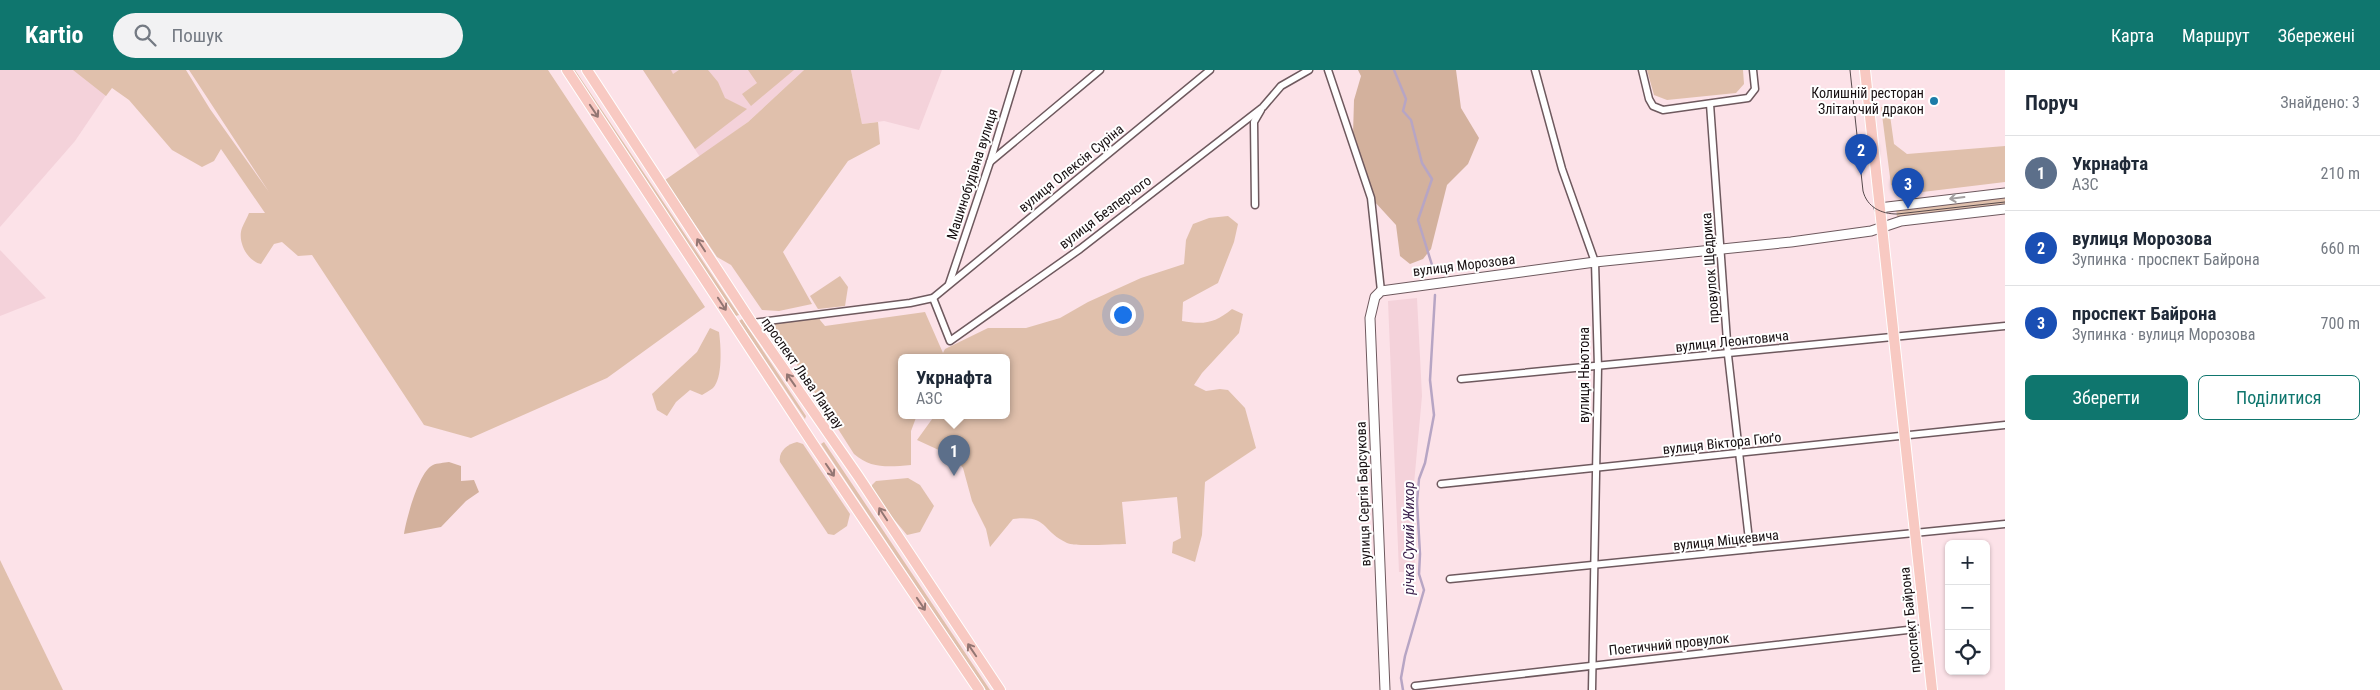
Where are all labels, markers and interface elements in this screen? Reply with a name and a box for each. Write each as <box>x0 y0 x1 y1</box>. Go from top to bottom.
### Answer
search box <box>113 13 463 58</box>
text: Kartio <box>25 21 83 49</box>
icon: search <box>131 21 159 49</box>
text: Пошук <box>171 24 223 47</box>
text: Карта <box>2111 25 2154 46</box>
text: Маршрут <box>2182 25 2250 46</box>
text: Збережені <box>2278 25 2355 46</box>
place label: Колишній ресторан Злітаючий дракон <box>1811 85 1924 117</box>
text: Поруч <box>2025 91 2078 115</box>
text: Знайдено: 3 <box>2280 93 2360 112</box>
marker: Колишній ресторан Злітаючий дракон <box>1928 95 1940 107</box>
one-way arrow <box>589 103 599 117</box>
street label: Машинобудівна вулиця <box>943 107 1001 241</box>
street label: вулиця Олексія Суріна <box>1015 121 1127 215</box>
pin: 2 <box>1845 134 1877 175</box>
text: Укрнафта <box>2072 152 2148 175</box>
text: 1 <box>2037 164 2045 183</box>
text: 210 m <box>2321 164 2360 183</box>
pin: 3 <box>1892 168 1924 209</box>
street label: вулиця Безперчого <box>1056 172 1154 252</box>
text: АЗС <box>2072 175 2099 194</box>
one-way arrow <box>1949 193 1965 203</box>
street label: провулок Щедрика <box>1698 212 1722 324</box>
text: вулиця Морозова <box>2072 227 2212 250</box>
one-way arrow <box>696 238 706 252</box>
text: 2 <box>2037 239 2045 258</box>
text: 660 m <box>2321 239 2360 258</box>
text: Зупинка · проспект Байрона <box>2072 250 2260 269</box>
street label: вулиця Морозова <box>1412 251 1516 279</box>
one-way arrow <box>718 297 728 311</box>
your location <box>1110 302 1136 328</box>
text: проспект Байрона <box>2072 302 2216 325</box>
street label: проспект Льва Ландау <box>759 314 847 432</box>
text: 3 <box>2037 314 2045 333</box>
text: 700 m <box>2321 314 2360 333</box>
text: Зупинка · вулиця Морозова <box>2072 325 2255 344</box>
street label: вулиця Ньютона <box>1576 327 1592 423</box>
street label: вулиця Леонтовича <box>1675 327 1789 355</box>
popup <box>898 354 1010 419</box>
text: Укрнафта <box>916 366 992 389</box>
one-way arrow <box>786 373 796 387</box>
button: Зберегти <box>2025 375 2188 420</box>
button: Поділитися <box>2198 375 2360 420</box>
text: АЗС <box>916 389 942 408</box>
street label: вулиця Сергія Барсукова <box>1352 421 1374 567</box>
street label: вулиця Віктора Гюґо <box>1662 429 1782 457</box>
pin: 1 <box>938 435 970 476</box>
one-way arrow <box>825 463 836 477</box>
water label: річка Сухий Жихор <box>1400 481 1418 596</box>
one-way arrow <box>877 508 887 522</box>
street label: вулиця Міцкевича <box>1672 526 1780 554</box>
map controls <box>1945 540 1990 675</box>
button: + <box>1945 540 1990 585</box>
street label: проспект Байрона <box>1896 566 1924 674</box>
button: − <box>1945 585 1990 630</box>
one-way arrow <box>916 597 926 611</box>
street label: Поетичний провулок <box>1608 630 1730 658</box>
button: locate <box>1945 630 1990 675</box>
one-way arrow <box>967 643 977 657</box>

